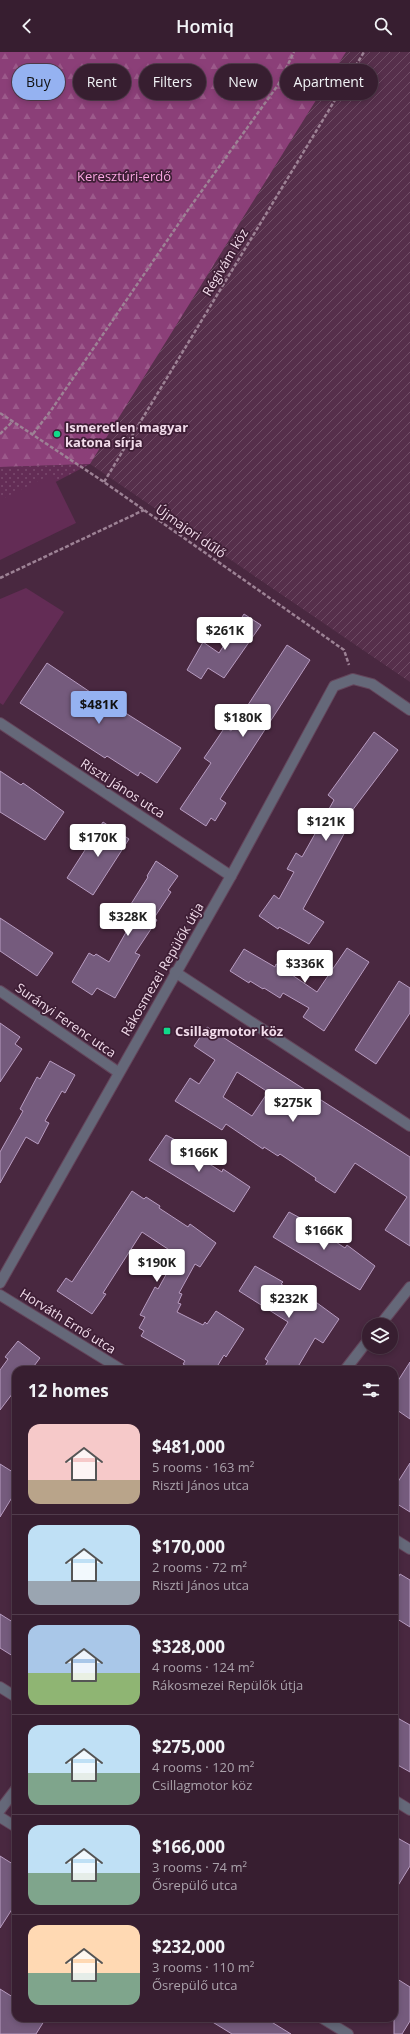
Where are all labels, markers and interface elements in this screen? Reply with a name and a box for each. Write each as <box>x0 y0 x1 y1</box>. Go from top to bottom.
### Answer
text: Homiq <box>176 14 234 38</box>
icon: back <box>16 15 38 37</box>
icon: search <box>372 15 394 37</box>
chip: Buy <box>12 64 65 100</box>
chip: Rent <box>73 64 131 100</box>
chip: Filters <box>139 64 206 100</box>
chip: New <box>214 64 272 100</box>
chip: Apartment <box>280 64 378 100</box>
park label: Keresztúri-erdő <box>77 167 171 185</box>
street label: Régivám köz <box>198 225 252 299</box>
place label: Ismeretlen magyar katona sírja <box>65 418 188 451</box>
marker: Ismeretlen magyar katona sírja <box>52 429 62 439</box>
street label: Újmajori dűlő <box>152 500 230 562</box>
pin: $261K <box>197 617 253 651</box>
text: $261K <box>206 621 244 639</box>
pin: $481K <box>71 691 127 725</box>
text: $481K <box>80 695 118 713</box>
pin: $180K <box>215 704 271 738</box>
text: $180K <box>224 708 262 726</box>
street label: Riszti János utca <box>77 754 169 822</box>
pin: $121K <box>298 808 354 842</box>
text: $121K <box>307 812 345 830</box>
pin: $170K <box>70 824 126 858</box>
text: $170K <box>79 828 117 846</box>
street label: Rákosmezei Repülők útja <box>116 899 208 1039</box>
pin: $328K <box>100 903 156 937</box>
text: $328K <box>109 907 147 925</box>
pin: $336K <box>277 950 333 984</box>
text: $336K <box>286 954 324 972</box>
street label: Surányi Ferenc utca <box>12 978 120 1062</box>
place label: Csillagmotor köz <box>175 1022 283 1040</box>
marker: Csillagmotor köz <box>162 1026 172 1036</box>
pin: $275K <box>265 1089 321 1123</box>
text: $275K <box>274 1093 312 1111</box>
pin: $166K <box>171 1139 227 1173</box>
text: $166K <box>180 1143 218 1161</box>
pin: $166K <box>296 1217 352 1251</box>
text: $166K <box>305 1221 343 1239</box>
pin: $190K <box>129 1249 185 1283</box>
text: $190K <box>138 1253 176 1271</box>
street label: Horváth Ernő utca <box>17 1284 119 1358</box>
pin: $232K <box>261 1285 317 1319</box>
text: $232K <box>270 1289 308 1307</box>
map controls <box>362 1318 398 1354</box>
button: layers <box>362 1318 398 1354</box>
text: 12 homes <box>28 1379 109 1402</box>
icon: filters <box>360 1379 382 1401</box>
text: $481,000 <box>152 1435 225 1458</box>
icon: home <box>60 1440 108 1488</box>
text: 5 rooms · 163 m² <box>152 1458 254 1476</box>
text: Riszti János utca <box>152 1476 249 1494</box>
text: $170,000 <box>152 1535 225 1558</box>
icon: home <box>60 1541 108 1589</box>
text: 2 rooms · 72 m² <box>152 1558 247 1576</box>
text: Riszti János utca <box>152 1576 249 1594</box>
text: $328,000 <box>152 1635 225 1658</box>
icon: home <box>60 1641 108 1689</box>
text: 4 rooms · 124 m² <box>152 1658 254 1676</box>
text: Rákosmezei Repülők útja <box>152 1676 303 1694</box>
text: $275,000 <box>152 1735 225 1758</box>
icon: home <box>60 1741 108 1789</box>
text: 4 rooms · 120 m² <box>152 1758 254 1776</box>
text: Csillagmotor köz <box>152 1776 252 1794</box>
text: $166,000 <box>152 1835 225 1858</box>
icon: home <box>60 1841 108 1889</box>
text: 3 rooms · 74 m² <box>152 1858 247 1876</box>
text: Ősrepülő utca <box>152 1876 237 1894</box>
text: $232,000 <box>152 1935 225 1958</box>
icon: home <box>60 1941 108 1989</box>
text: 3 rooms · 110 m² <box>152 1958 254 1976</box>
text: Ősrepülő utca <box>152 1976 237 1994</box>

